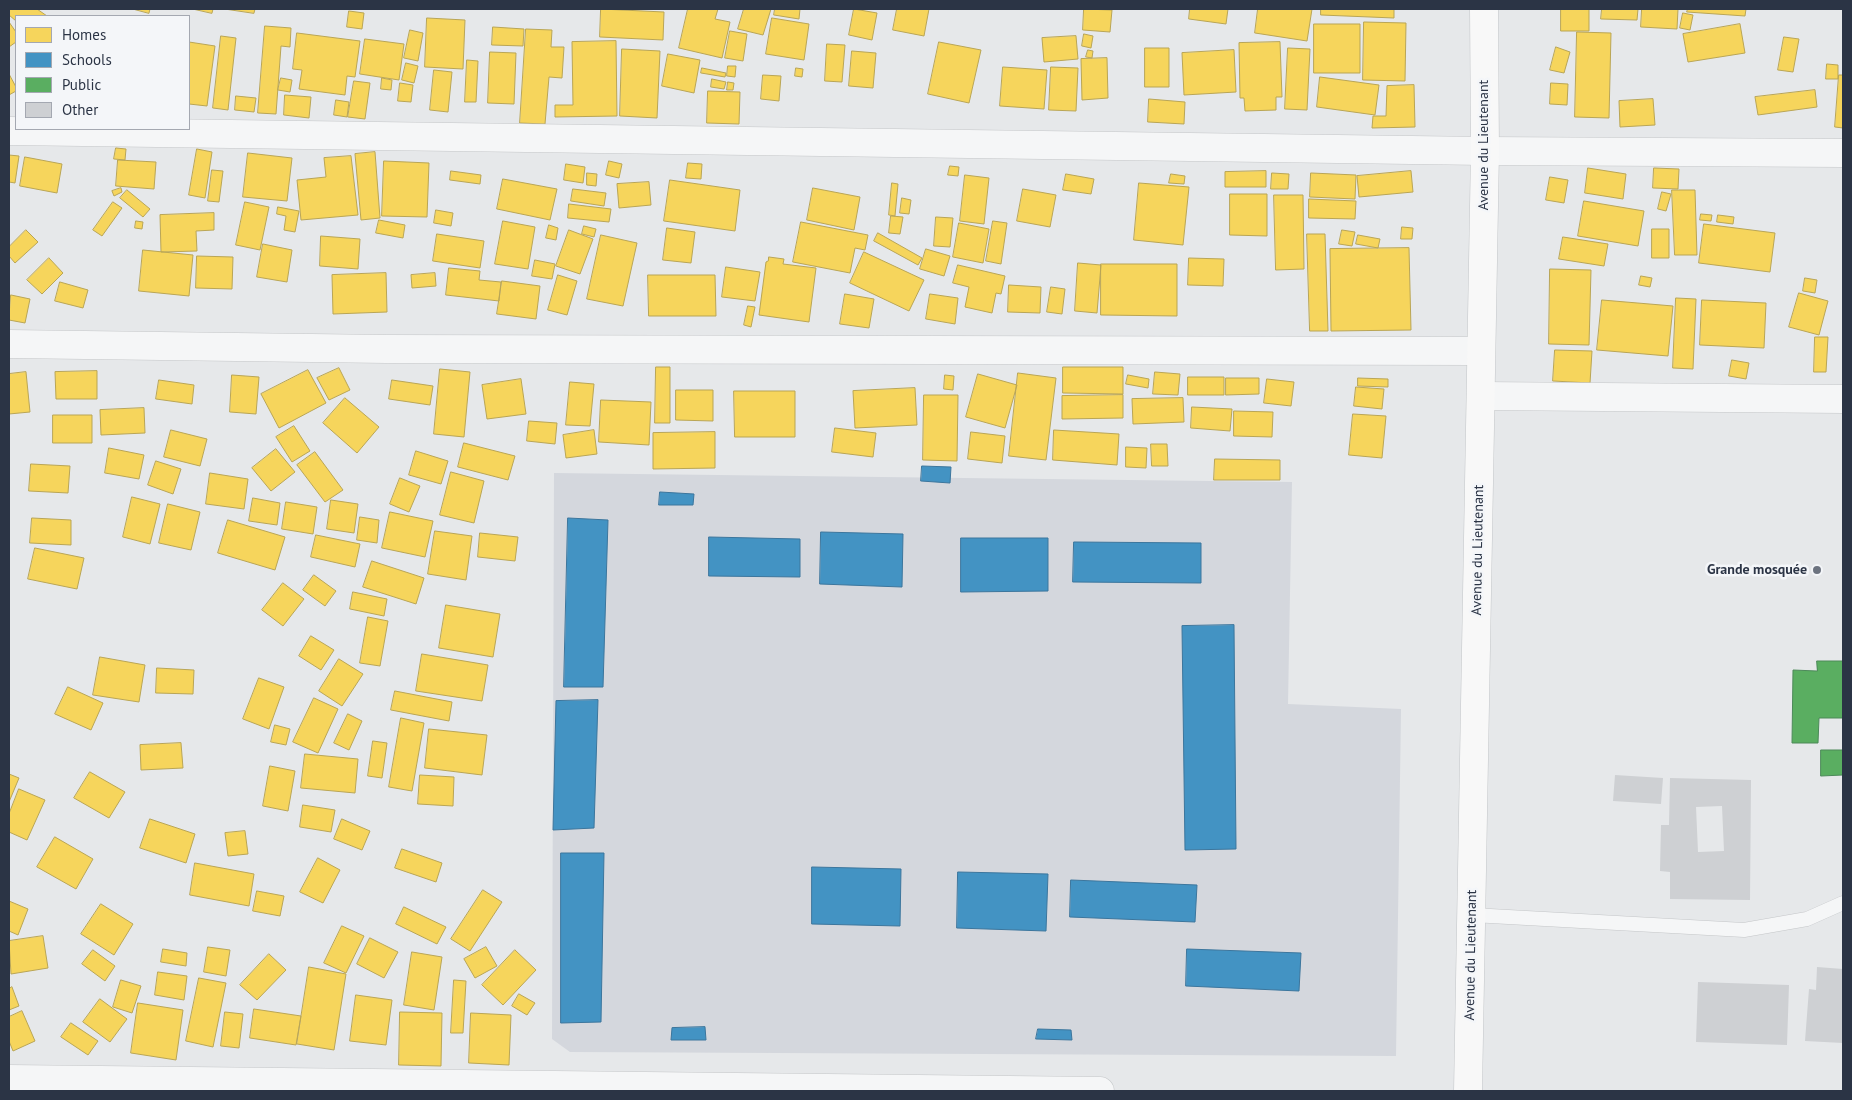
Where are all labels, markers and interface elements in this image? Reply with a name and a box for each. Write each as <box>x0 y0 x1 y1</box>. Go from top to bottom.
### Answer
legend <box>15 15 190 130</box>
text: Homes <box>62 25 106 44</box>
text: Schools <box>62 50 112 69</box>
text: Public <box>62 75 101 94</box>
street label: Avenue du Lieutenant <box>1476 80 1492 210</box>
text: Other <box>62 100 98 119</box>
street label: Avenue du Lieutenant <box>1468 485 1488 615</box>
place label: Grande mosquée <box>1707 562 1807 578</box>
marker: Grande mosquée <box>1811 564 1823 576</box>
street label: Avenue du Lieutenant <box>1461 890 1481 1020</box>

